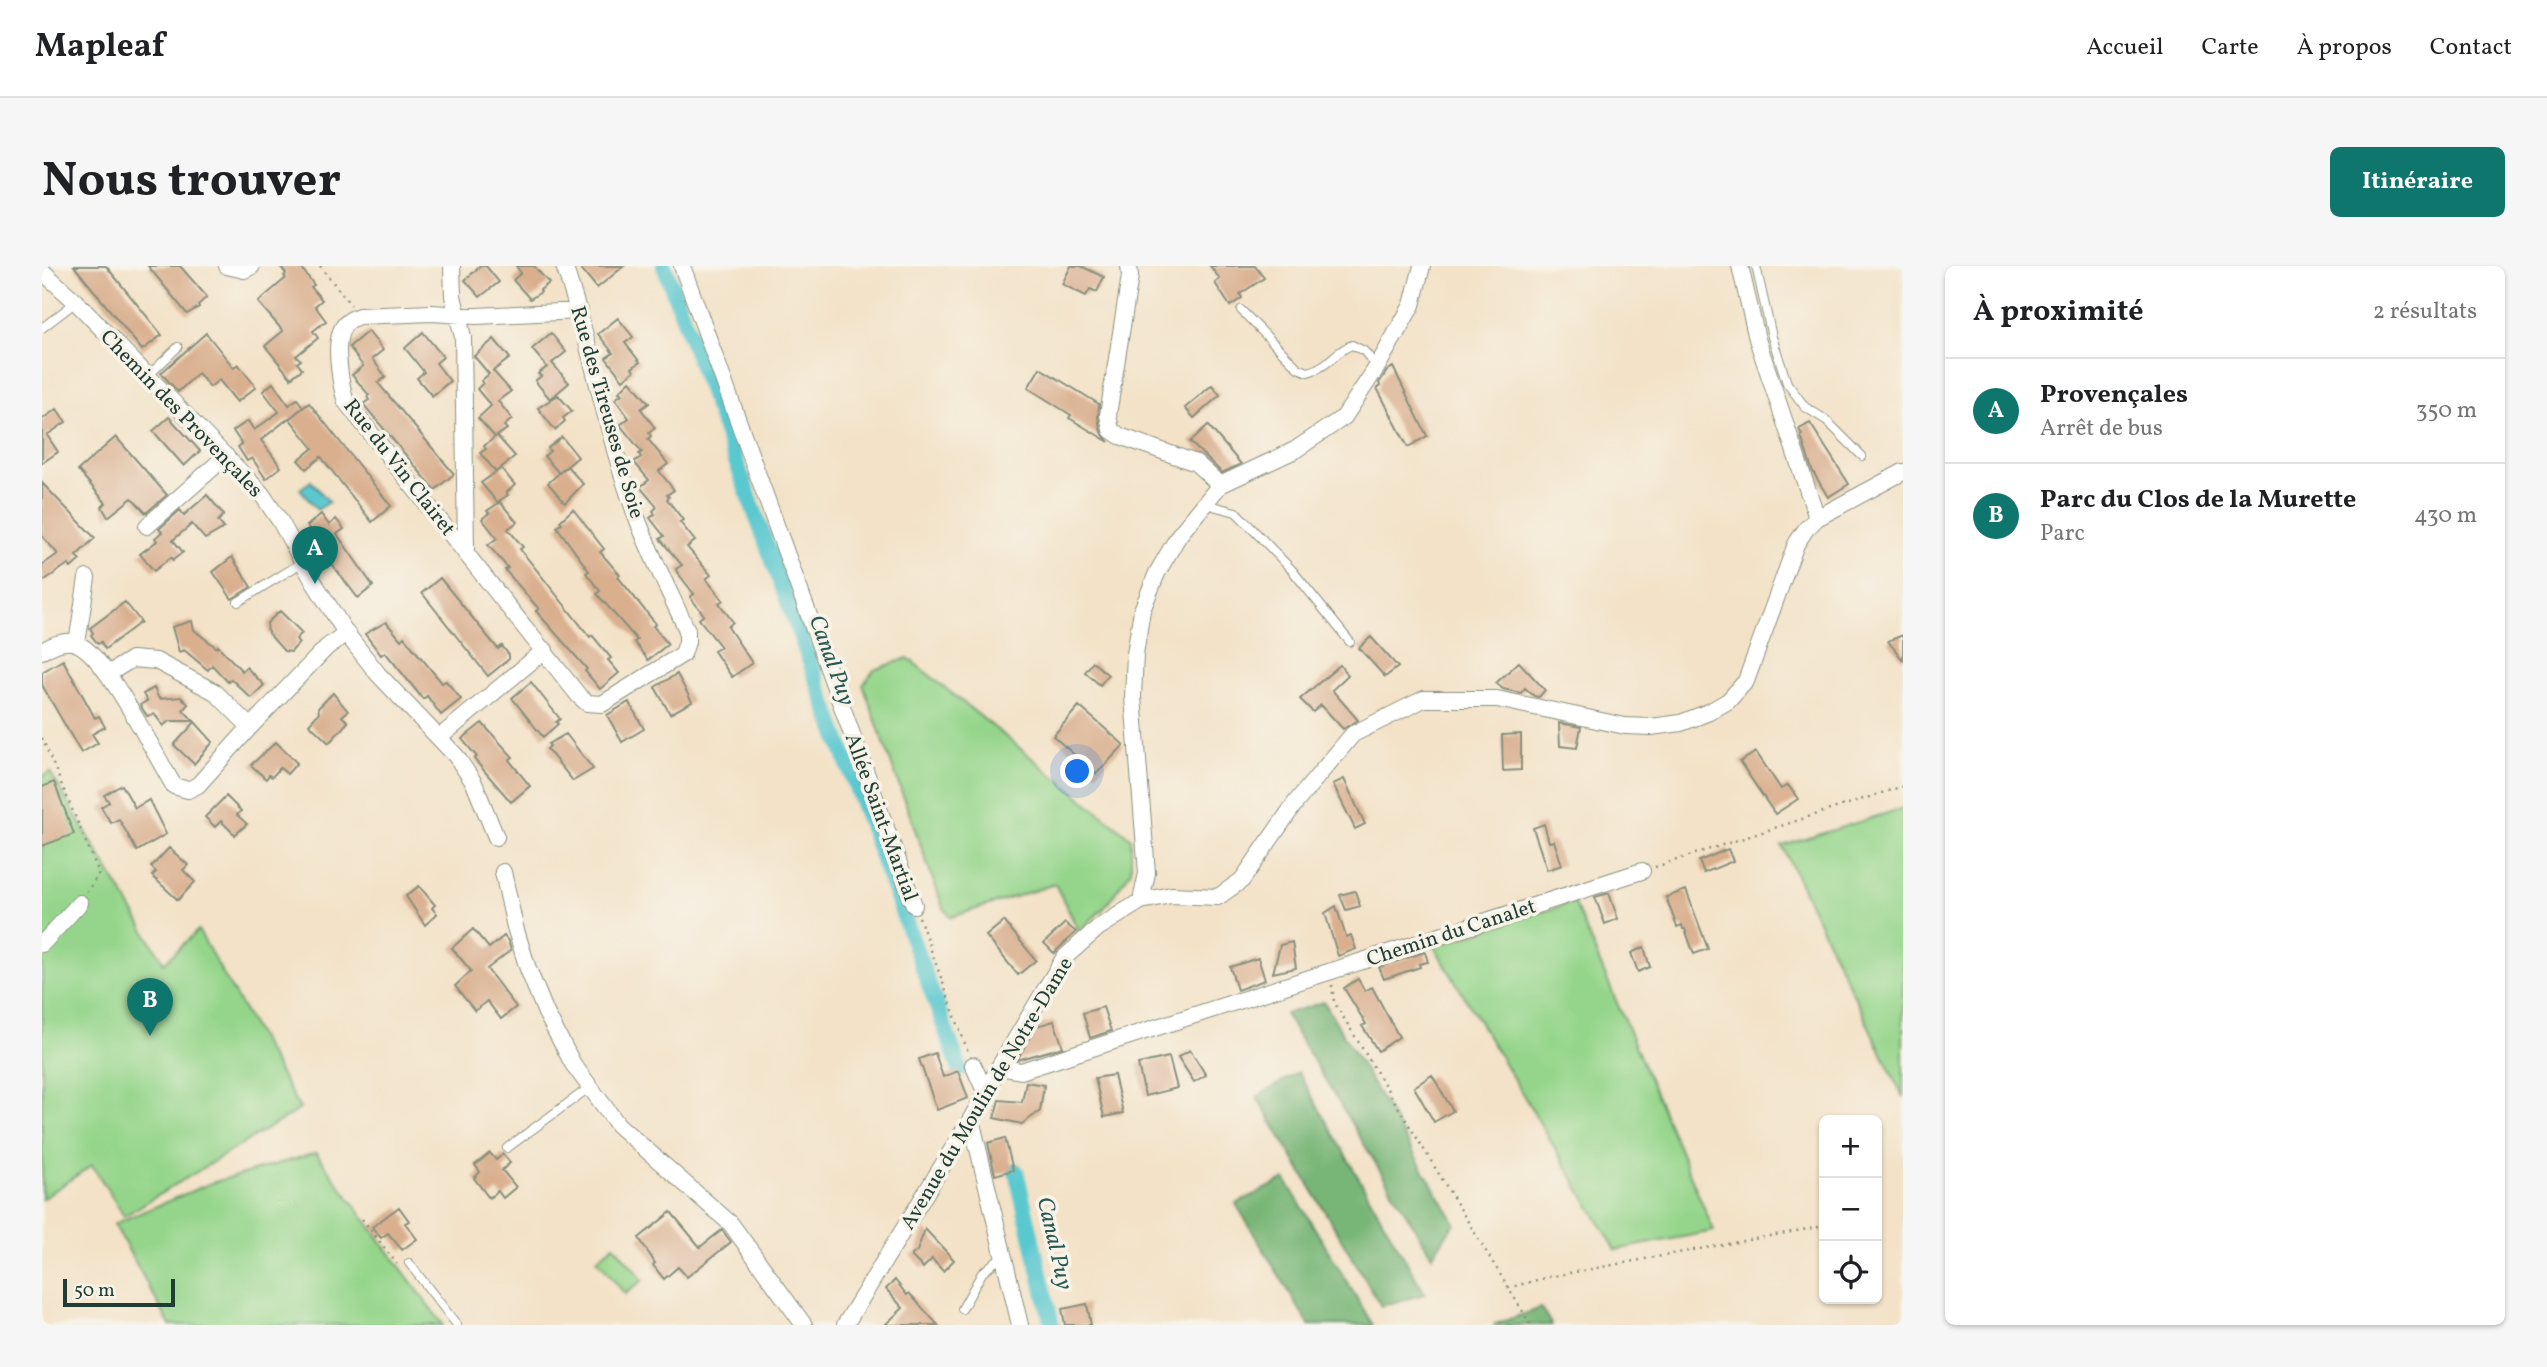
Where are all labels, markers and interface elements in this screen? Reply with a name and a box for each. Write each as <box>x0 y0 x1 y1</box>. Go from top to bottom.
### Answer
text: Mapleaf <box>35 25 165 71</box>
text: Accueil <box>2086 31 2163 65</box>
text: Carte <box>2201 31 2259 65</box>
text: À propos <box>2297 31 2392 65</box>
text: Contact <box>2430 31 2512 65</box>
button: Itinéraire <box>2330 147 2505 217</box>
text: Nous trouver <box>42 148 341 217</box>
text: À proximité <box>1973 291 2144 333</box>
text: 2 résultats <box>2373 296 2477 328</box>
street label: Rue des Tireuses de Soie <box>562 303 651 522</box>
street label: Chemin des Provençales <box>93 324 269 504</box>
text: Provençales <box>2040 377 2188 413</box>
street label: Rue du Vin Clairet <box>336 393 462 543</box>
text: A <box>1988 395 2004 427</box>
text: 350 m <box>2416 395 2477 427</box>
text: Arrêt de bus <box>2040 413 2163 445</box>
text: Parc du Clos de la Murette <box>2040 482 2356 518</box>
text: B <box>1988 500 2004 532</box>
text: 430 m <box>2414 500 2477 532</box>
text: Parc <box>2040 518 2085 550</box>
pin: A <box>292 526 338 584</box>
water label: Canal Puy <box>800 611 862 711</box>
street label: Allée Saint-Martial <box>837 729 924 906</box>
your location <box>1060 754 1094 788</box>
street label: Chemin du Canalet <box>1363 892 1540 974</box>
street label: Avenue du Moulin de Notre-Dame <box>894 952 1081 1236</box>
pin: B <box>127 978 173 1036</box>
map controls <box>1819 1115 1882 1304</box>
button: + <box>1819 1115 1882 1178</box>
button: − <box>1819 1178 1882 1241</box>
water label: Canal Puy <box>1028 1194 1080 1293</box>
button: locate <box>1819 1241 1882 1304</box>
scale bar <box>63 1276 175 1308</box>
text: 50 m <box>74 1278 115 1304</box>

